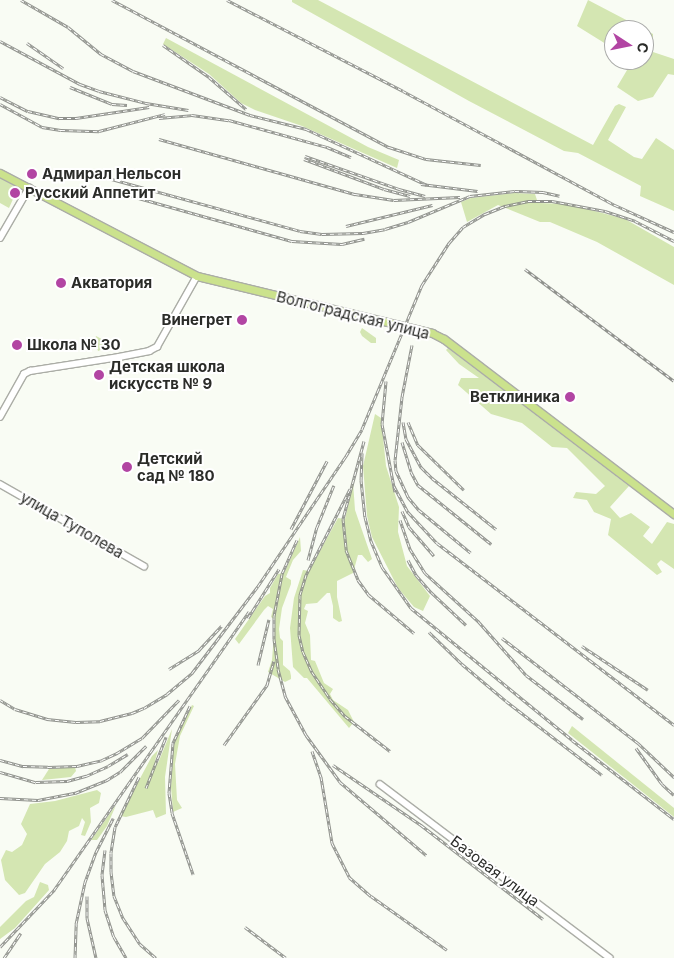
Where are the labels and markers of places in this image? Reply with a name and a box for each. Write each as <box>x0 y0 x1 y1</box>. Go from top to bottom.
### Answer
place label: Адмирал Нельсон <box>42 165 181 183</box>
marker: Адмирал Нельсон <box>26 168 38 180</box>
place label: Русский Аппетит <box>25 184 155 202</box>
marker: Русский Аппетит <box>9 187 21 199</box>
place label: Акватория <box>71 274 152 292</box>
marker: Акватория <box>55 277 67 289</box>
place label: Винегрет <box>162 311 232 329</box>
marker: Винегрет <box>236 314 248 326</box>
place label: Школа № 30 <box>27 336 121 354</box>
marker: Школа № 30 <box>11 339 23 351</box>
place label: Детская школа искусств № 9 <box>109 357 225 392</box>
marker: Детская школа искусств № 9 <box>93 369 105 381</box>
place label: Ветклиника <box>470 388 560 406</box>
marker: Ветклиника <box>564 391 576 403</box>
place label: Детский сад № 180 <box>137 449 215 484</box>
marker: Детский сад № 180 <box>121 461 133 473</box>

